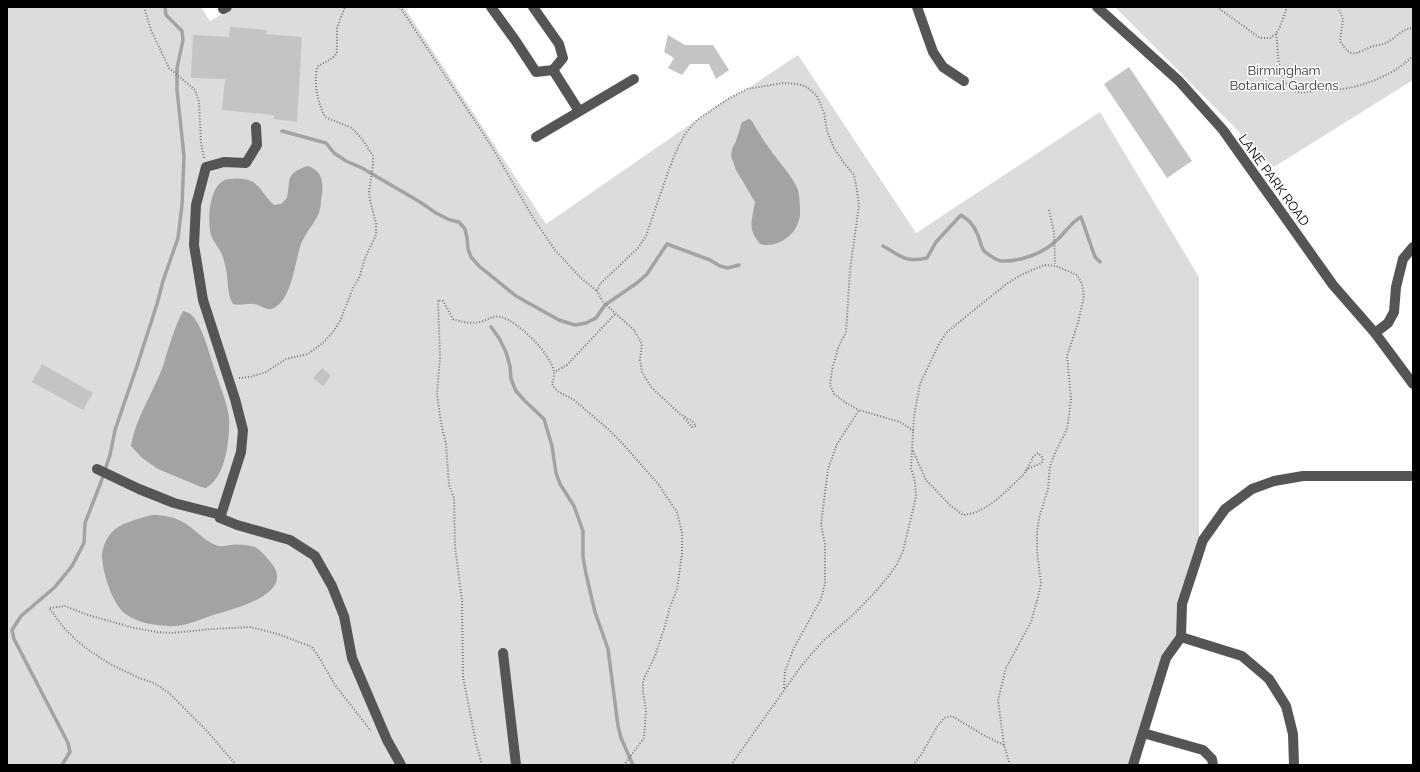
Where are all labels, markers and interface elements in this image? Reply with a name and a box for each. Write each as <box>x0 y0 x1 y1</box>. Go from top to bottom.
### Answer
park label: Birmingham Botanical Gardens <box>1229 63 1339 93</box>
street label: LANE PARK ROAD <box>1236 131 1312 229</box>

